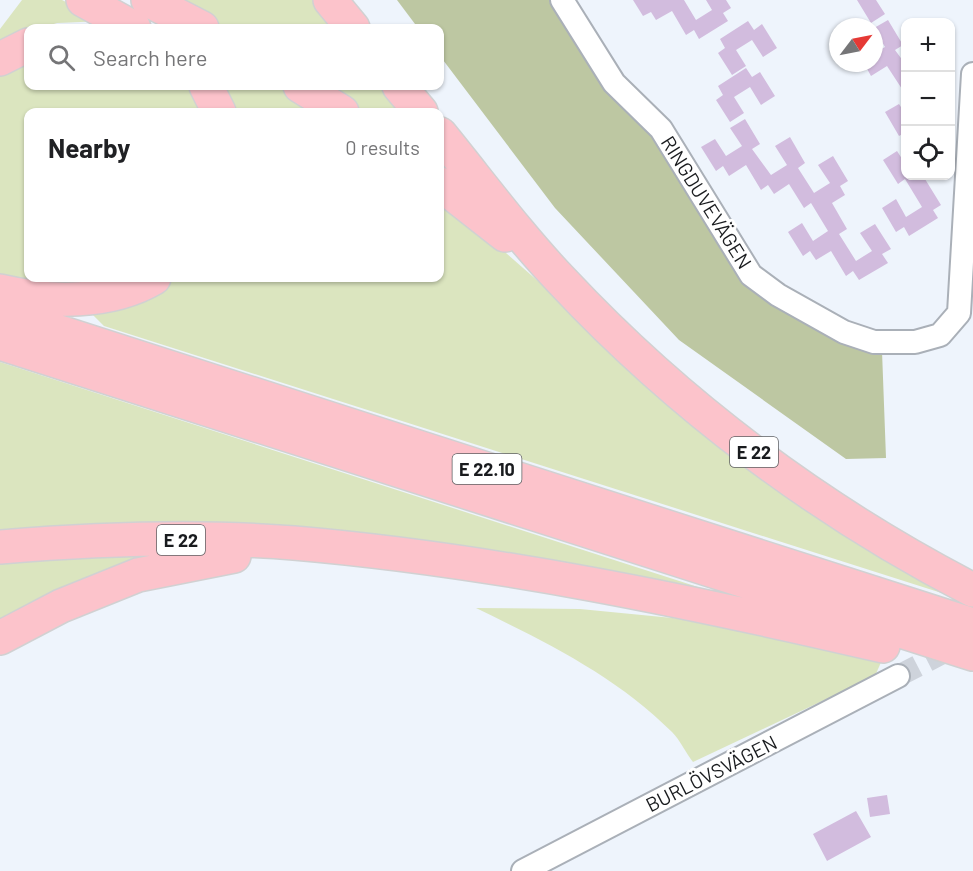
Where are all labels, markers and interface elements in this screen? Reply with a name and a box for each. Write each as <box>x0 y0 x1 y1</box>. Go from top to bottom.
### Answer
north arrow <box>829 18 883 72</box>
map controls <box>901 18 955 180</box>
button: + <box>901 18 955 72</box>
search box <box>24 24 444 90</box>
icon: search <box>45 41 78 74</box>
text: Search here <box>93 44 207 70</box>
button: − <box>901 72 955 126</box>
button: locate <box>901 126 955 180</box>
street label: RINGDUVEVÄGEN <box>657 131 757 273</box>
text: Nearby <box>48 132 130 163</box>
text: 0 results <box>345 135 420 159</box>
road number: E 22 <box>730 437 778 467</box>
road number: E 22.10 <box>452 454 522 484</box>
road number: E 22 <box>157 525 205 555</box>
street label: BURLÖVSVÄGEN <box>641 730 781 816</box>

